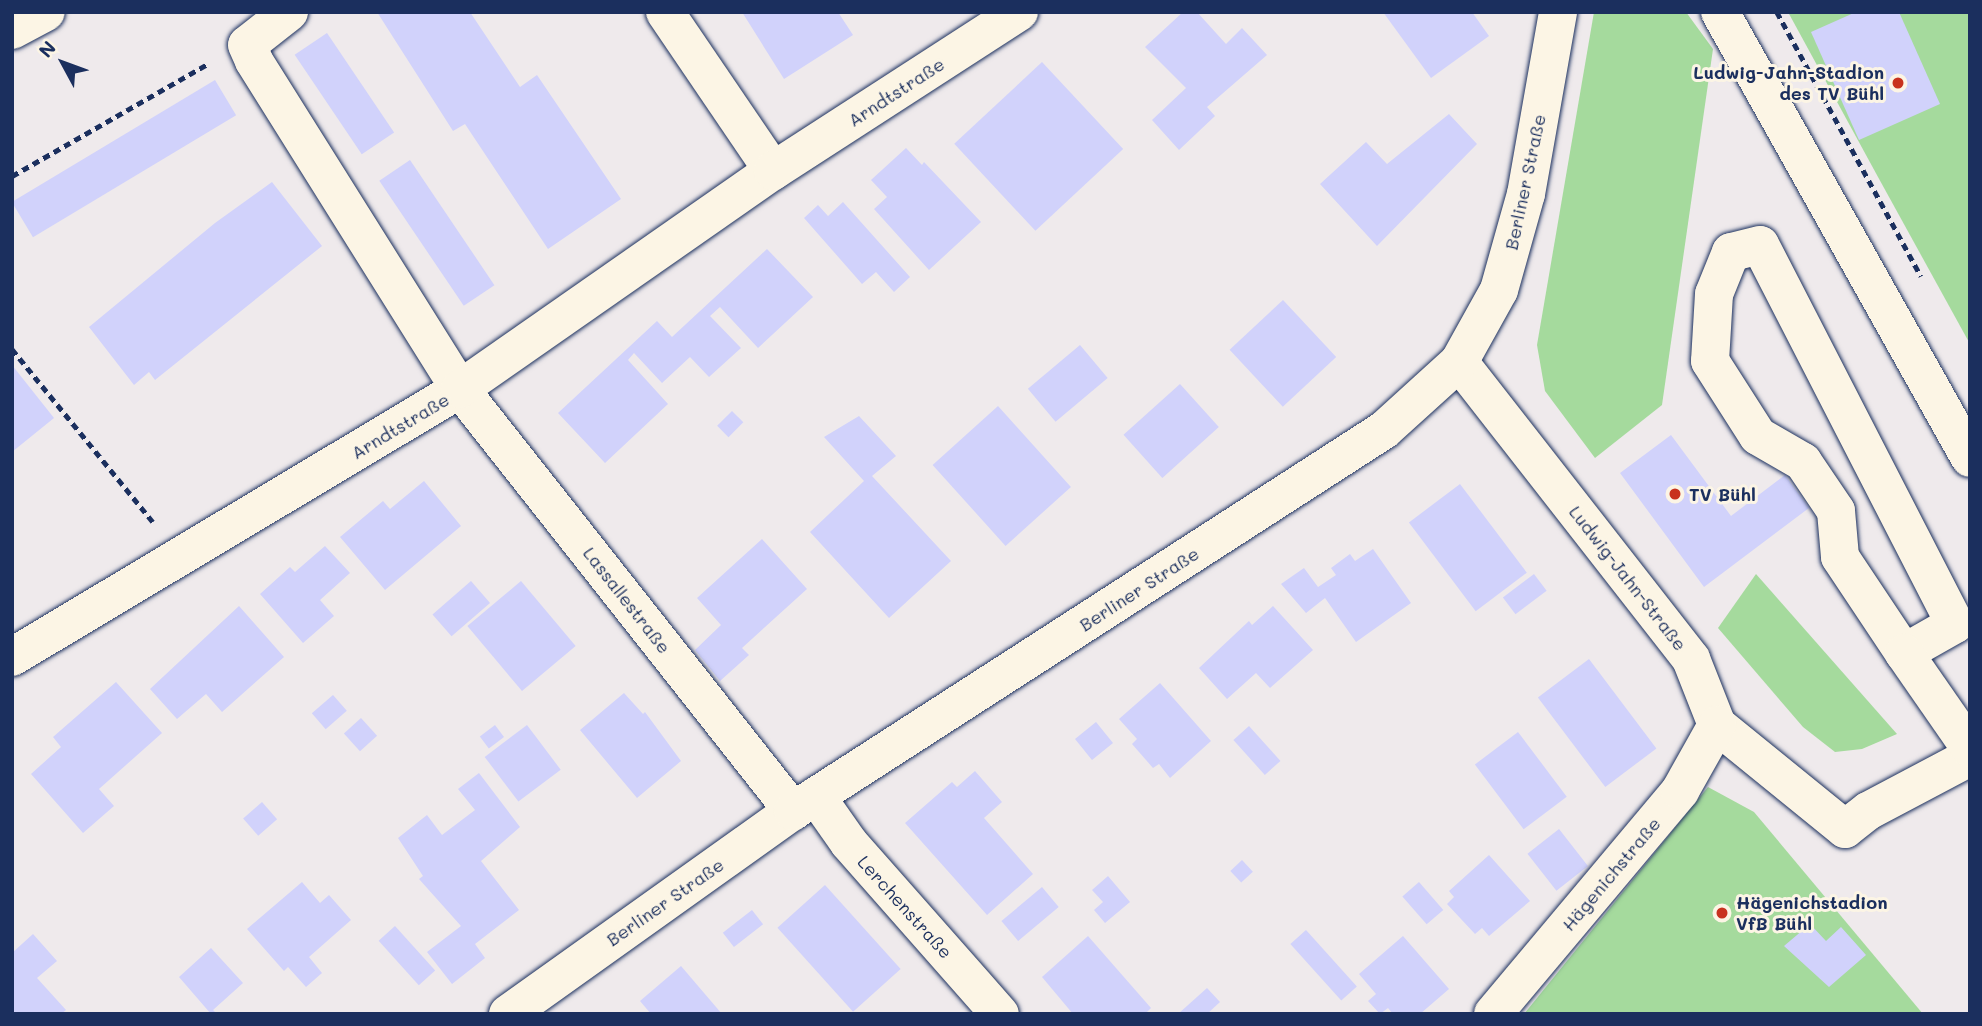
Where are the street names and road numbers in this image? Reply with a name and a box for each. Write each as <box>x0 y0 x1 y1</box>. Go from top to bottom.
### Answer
street label: Arndtstraße <box>844 53 948 131</box>
street label: Berliner Straße <box>1500 112 1550 252</box>
street label: Arndtstraße <box>347 388 453 464</box>
street label: Ludwig-Jahn-Straße <box>1565 501 1691 655</box>
street label: Berliner Straße <box>1075 542 1203 636</box>
street label: Lassallestraße <box>579 543 675 657</box>
street label: Hägenichstraße <box>1557 813 1665 935</box>
street label: Lerchenstraße <box>853 851 957 963</box>
street label: Berliner Straße <box>602 854 728 950</box>

